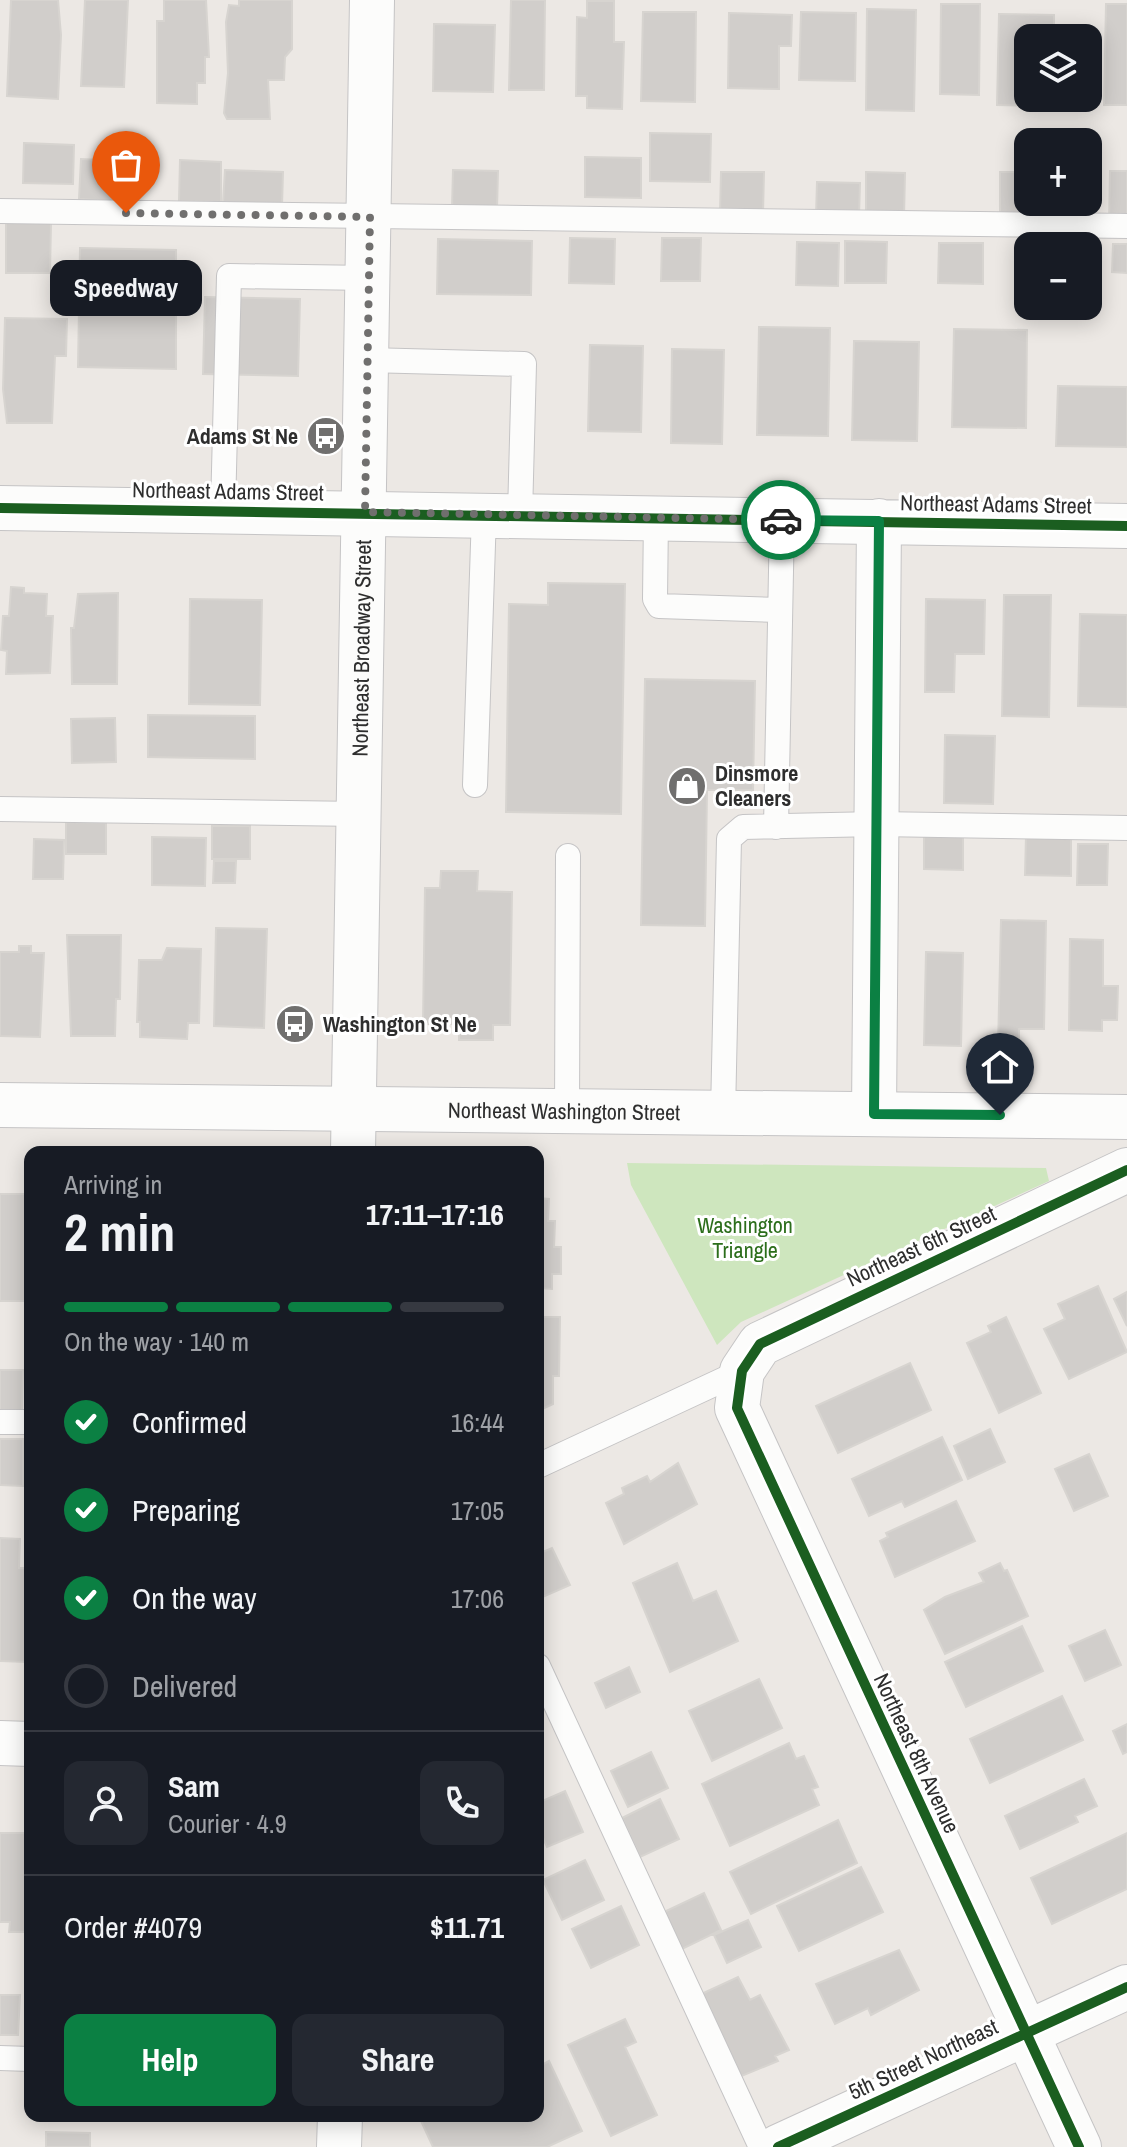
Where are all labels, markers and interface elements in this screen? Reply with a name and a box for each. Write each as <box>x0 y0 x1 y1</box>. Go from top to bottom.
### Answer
map controls <box>1014 24 1102 320</box>
button: layers <box>1014 24 1102 112</box>
button: + <box>1014 128 1102 216</box>
pin <box>92 131 160 213</box>
icon: bag <box>104 143 148 187</box>
button: − <box>1014 232 1102 320</box>
callout: Speedway <box>50 261 202 317</box>
text: Speedway <box>74 270 178 305</box>
bus stop icon: Adams St Ne <box>305 415 347 457</box>
place label: Adams St Ne <box>187 421 298 451</box>
street label: Northeast Adams Street <box>132 474 324 508</box>
courier <box>741 480 821 560</box>
street label: Northeast Adams Street <box>900 487 1092 521</box>
icon: car <box>759 498 803 542</box>
street label: Northeast Broadway Street <box>345 539 378 757</box>
place label: Dinsmore Cleaners <box>715 758 798 813</box>
shop icon: Dinsmore Cleaners <box>666 765 708 807</box>
bus stop icon: Washington St Ne <box>274 1003 316 1045</box>
place label: Washington St Ne <box>323 1009 477 1039</box>
pin <box>966 1033 1034 1115</box>
icon: home <box>978 1045 1022 1089</box>
street label: Northeast Washington Street <box>448 1095 680 1127</box>
text: Arriving in <box>64 1167 162 1202</box>
text: 17:11–17:16 <box>366 1194 504 1234</box>
text: 2 min <box>64 1197 175 1267</box>
street label: Northeast 6th Street <box>841 1198 1001 1294</box>
park label: Washington Triangle <box>697 1210 793 1265</box>
text: On the way · 140 m <box>64 1324 249 1359</box>
icon: check <box>64 1400 108 1444</box>
text: Confirmed <box>132 1402 247 1442</box>
text: 16:44 <box>451 1405 504 1440</box>
icon: check <box>64 1488 108 1532</box>
text: Preparing <box>132 1490 240 1530</box>
text: 17:05 <box>451 1493 504 1528</box>
icon: check <box>64 1576 108 1620</box>
text: On the way <box>132 1578 256 1618</box>
text: 17:06 <box>451 1581 504 1616</box>
text: Delivered <box>132 1666 237 1706</box>
street label: Northeast 8th Avenue <box>867 1668 967 1838</box>
button: person <box>64 1761 148 1845</box>
button: phone <box>420 1761 504 1845</box>
text: Sam <box>168 1766 220 1806</box>
text: Courier · 4.9 <box>168 1806 287 1841</box>
text: Order #4079 <box>64 1907 202 1947</box>
text: $11.71 <box>430 1907 504 1947</box>
street label: 5th Street Northeast <box>843 2011 1003 2107</box>
button: Help <box>64 2014 276 2106</box>
button: Share <box>292 2014 504 2106</box>

